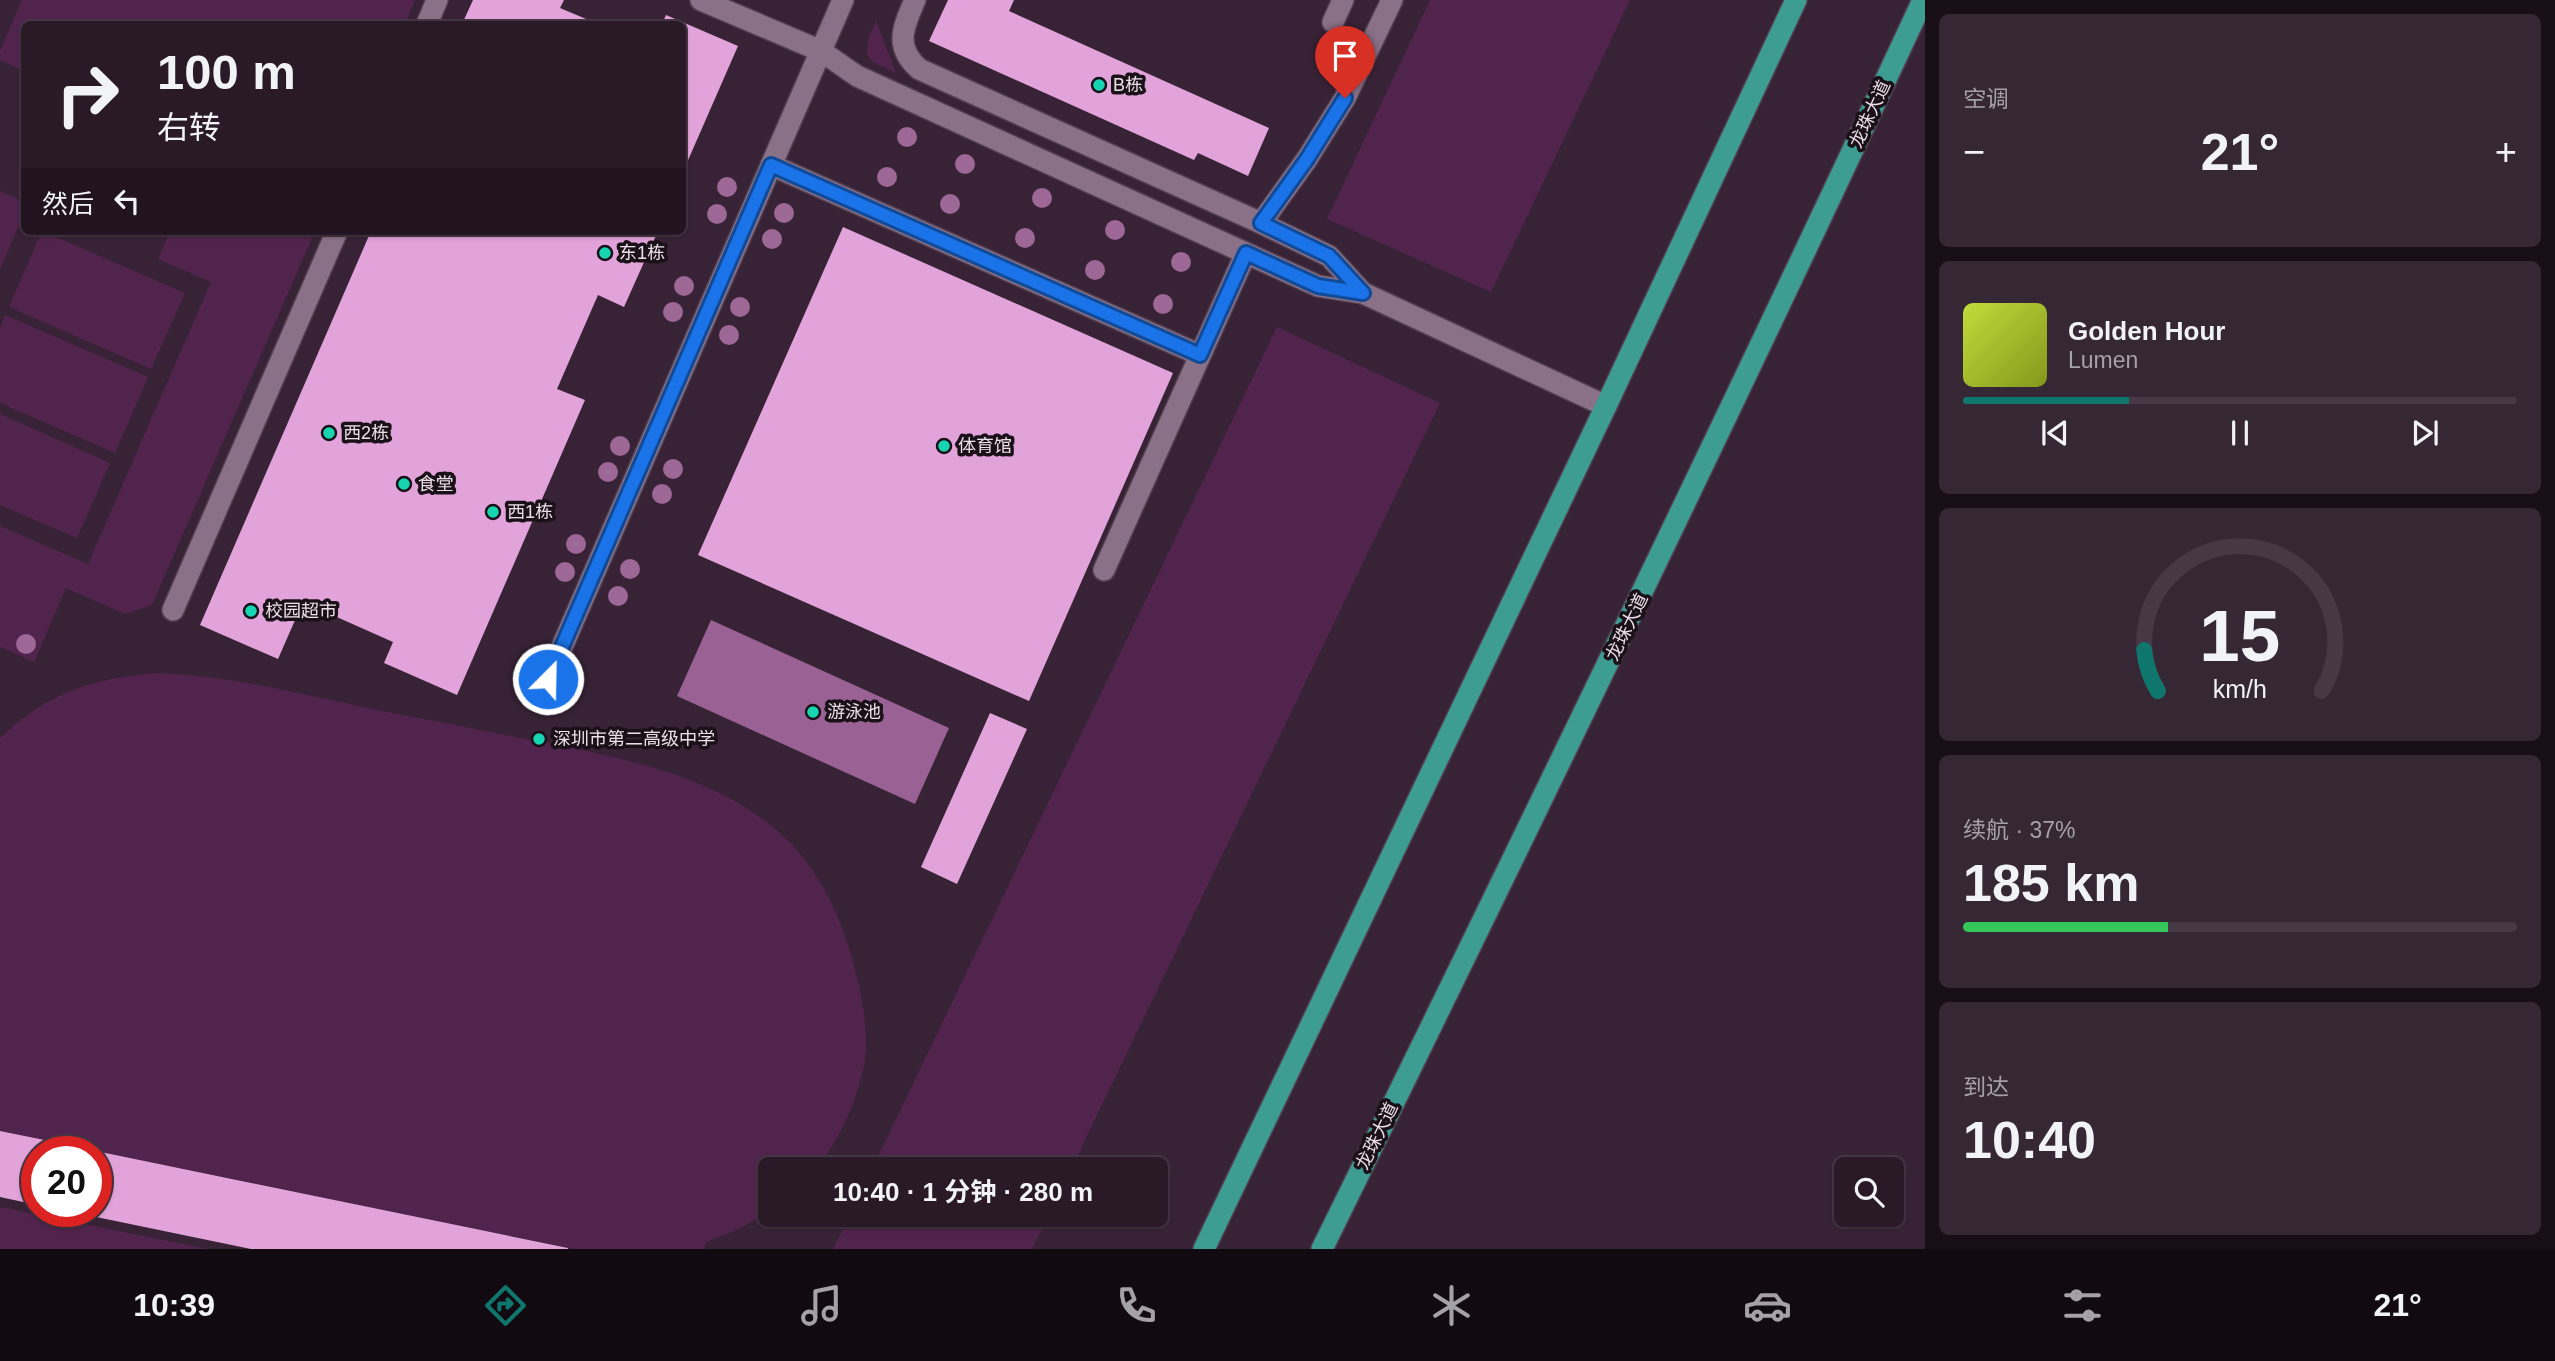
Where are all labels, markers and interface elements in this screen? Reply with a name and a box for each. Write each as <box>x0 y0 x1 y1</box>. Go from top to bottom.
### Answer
pin <box>1315 26 1375 98</box>
icon: arrive <box>1326 37 1364 75</box>
text: 100 m <box>157 45 296 99</box>
icon: right <box>42 49 133 140</box>
place label: B栋 <box>1113 75 1143 95</box>
marker: B栋 <box>1091 77 1107 93</box>
street label: 龙珠大道 <box>1846 77 1894 151</box>
text: 空调 <box>1963 86 2009 112</box>
text: 右转 <box>157 110 221 146</box>
text: 21° <box>2201 123 2279 181</box>
text: − <box>1963 131 1985 173</box>
text: + <box>2495 131 2517 173</box>
icon: left <box>108 182 146 220</box>
text: 然后 <box>42 189 94 219</box>
place label: 东1栋 <box>619 243 665 263</box>
marker: 东1栋 <box>597 245 613 261</box>
text: Golden Hour <box>2068 316 2225 346</box>
text: Lumen <box>2068 347 2138 373</box>
icon: previous <box>2036 414 2074 452</box>
icon: pause <box>2221 414 2259 452</box>
icon: next <box>2406 414 2444 452</box>
place label: 西2栋 <box>343 423 389 443</box>
marker: 西2栋 <box>321 425 337 441</box>
place label: 体育馆 <box>958 436 1012 456</box>
marker: 体育馆 <box>936 438 952 454</box>
place label: 食堂 <box>418 474 454 494</box>
marker: 食堂 <box>396 476 412 492</box>
place label: 西1栋 <box>507 502 553 522</box>
marker: 西1栋 <box>485 504 501 520</box>
street label: 龙珠大道 <box>1602 590 1652 664</box>
text: 15 <box>2200 595 2280 676</box>
place label: 校园超市 <box>265 601 337 621</box>
marker: 校园超市 <box>243 603 259 619</box>
position arrow <box>511 642 585 716</box>
text: km/h <box>2213 674 2267 702</box>
place label: 游泳池 <box>827 702 881 722</box>
marker: 游泳池 <box>805 704 821 720</box>
place label: 深圳市第二高级中学 <box>553 729 715 749</box>
marker: 深圳市第二高级中学 <box>531 731 547 747</box>
text: 续航 · 37% <box>1963 817 2075 843</box>
text: 185 km <box>1963 854 2139 912</box>
text: 到达 <box>1963 1074 2009 1100</box>
street label: 龙珠大道 <box>1352 1099 1402 1173</box>
text: 10:40 <box>1963 1111 2096 1169</box>
speed limit sign: 20 <box>21 1136 112 1227</box>
map controls <box>1834 1157 1904 1227</box>
button: search <box>1834 1157 1904 1227</box>
text: 10:40 · 1 分钟 · 280 m <box>833 1177 1093 1207</box>
icon: directions <box>481 1281 530 1330</box>
icon: music <box>797 1281 846 1330</box>
icon: phone <box>1112 1281 1161 1330</box>
icon: climate <box>1427 1281 1476 1330</box>
icon: car <box>1743 1281 1792 1330</box>
icon: filters <box>2058 1281 2107 1330</box>
text: 10:39 <box>133 1287 215 1323</box>
text: 21° <box>2373 1287 2422 1323</box>

